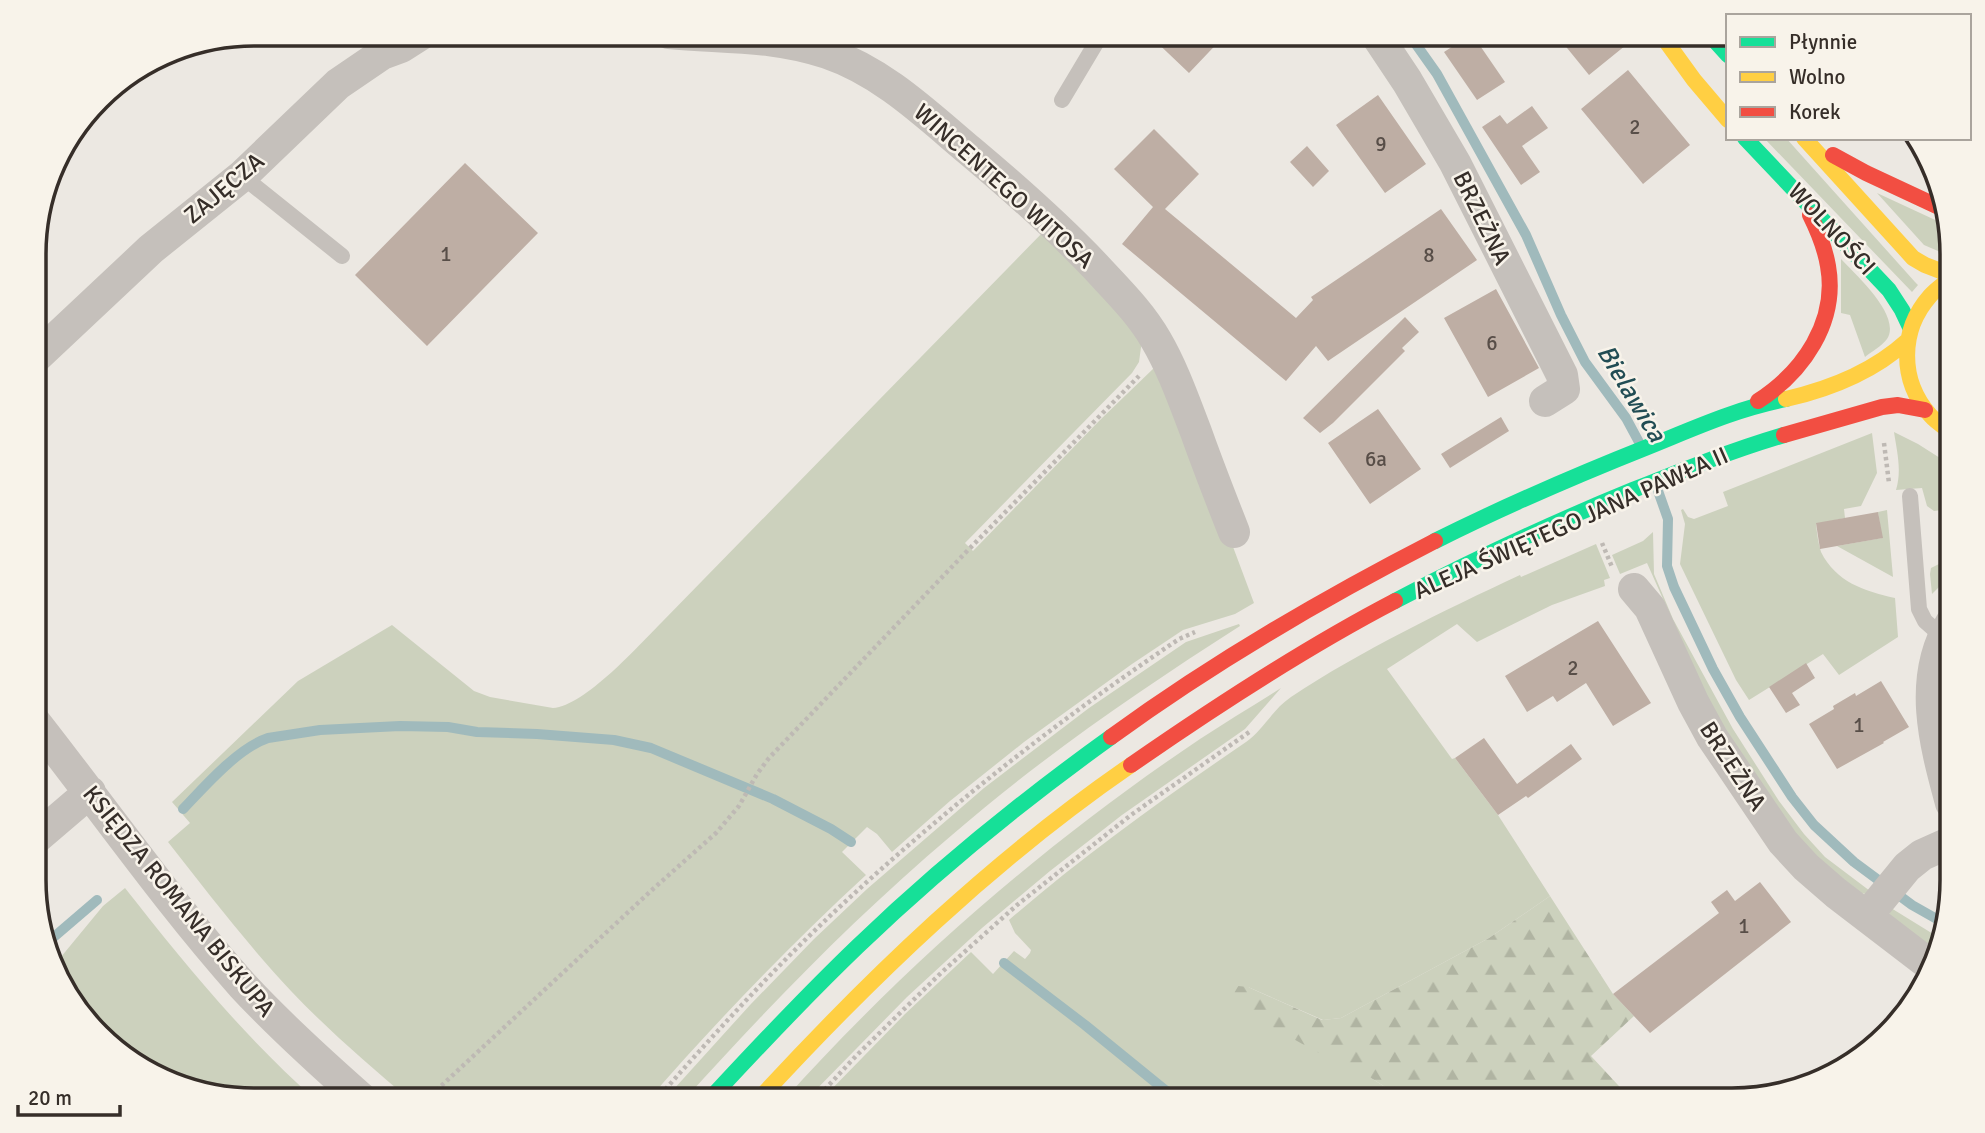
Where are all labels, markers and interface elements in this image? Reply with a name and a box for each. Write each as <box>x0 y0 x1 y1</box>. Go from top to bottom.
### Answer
legend <box>1726 14 1971 140</box>
text: Płynnie <box>1789 29 1857 55</box>
text: Wolno <box>1789 64 1845 90</box>
street label: WINCENTEGO WITOSA <box>908 97 1101 275</box>
text: Korek <box>1789 99 1841 125</box>
house number: 2 <box>1629 114 1641 140</box>
house number: 9 <box>1375 131 1387 157</box>
street label: ZAJĘCZA <box>178 146 270 230</box>
street label: BRZEŻNA <box>1446 166 1518 270</box>
street label: WOLNOŚCI <box>1782 177 1882 281</box>
house number: 1 <box>440 241 452 267</box>
house number: 8 <box>1423 242 1435 268</box>
house number: 6 <box>1486 330 1498 356</box>
water label: Bielawica <box>1590 339 1673 449</box>
street label: ALEJA ŚWIĘTEGO JANA PAWŁA II <box>1409 440 1733 606</box>
house number: 6a <box>1365 446 1387 472</box>
house number: 2 <box>1567 655 1579 681</box>
house number: 1 <box>1853 712 1865 738</box>
street label: BRZEŻNA <box>1693 716 1773 817</box>
street label: KSIĘDZA ROMANA BISKUPA <box>76 779 282 1023</box>
house number: 1 <box>1738 913 1750 939</box>
scale bar <box>18 1074 119 1118</box>
text: 20 m <box>28 1085 72 1111</box>

